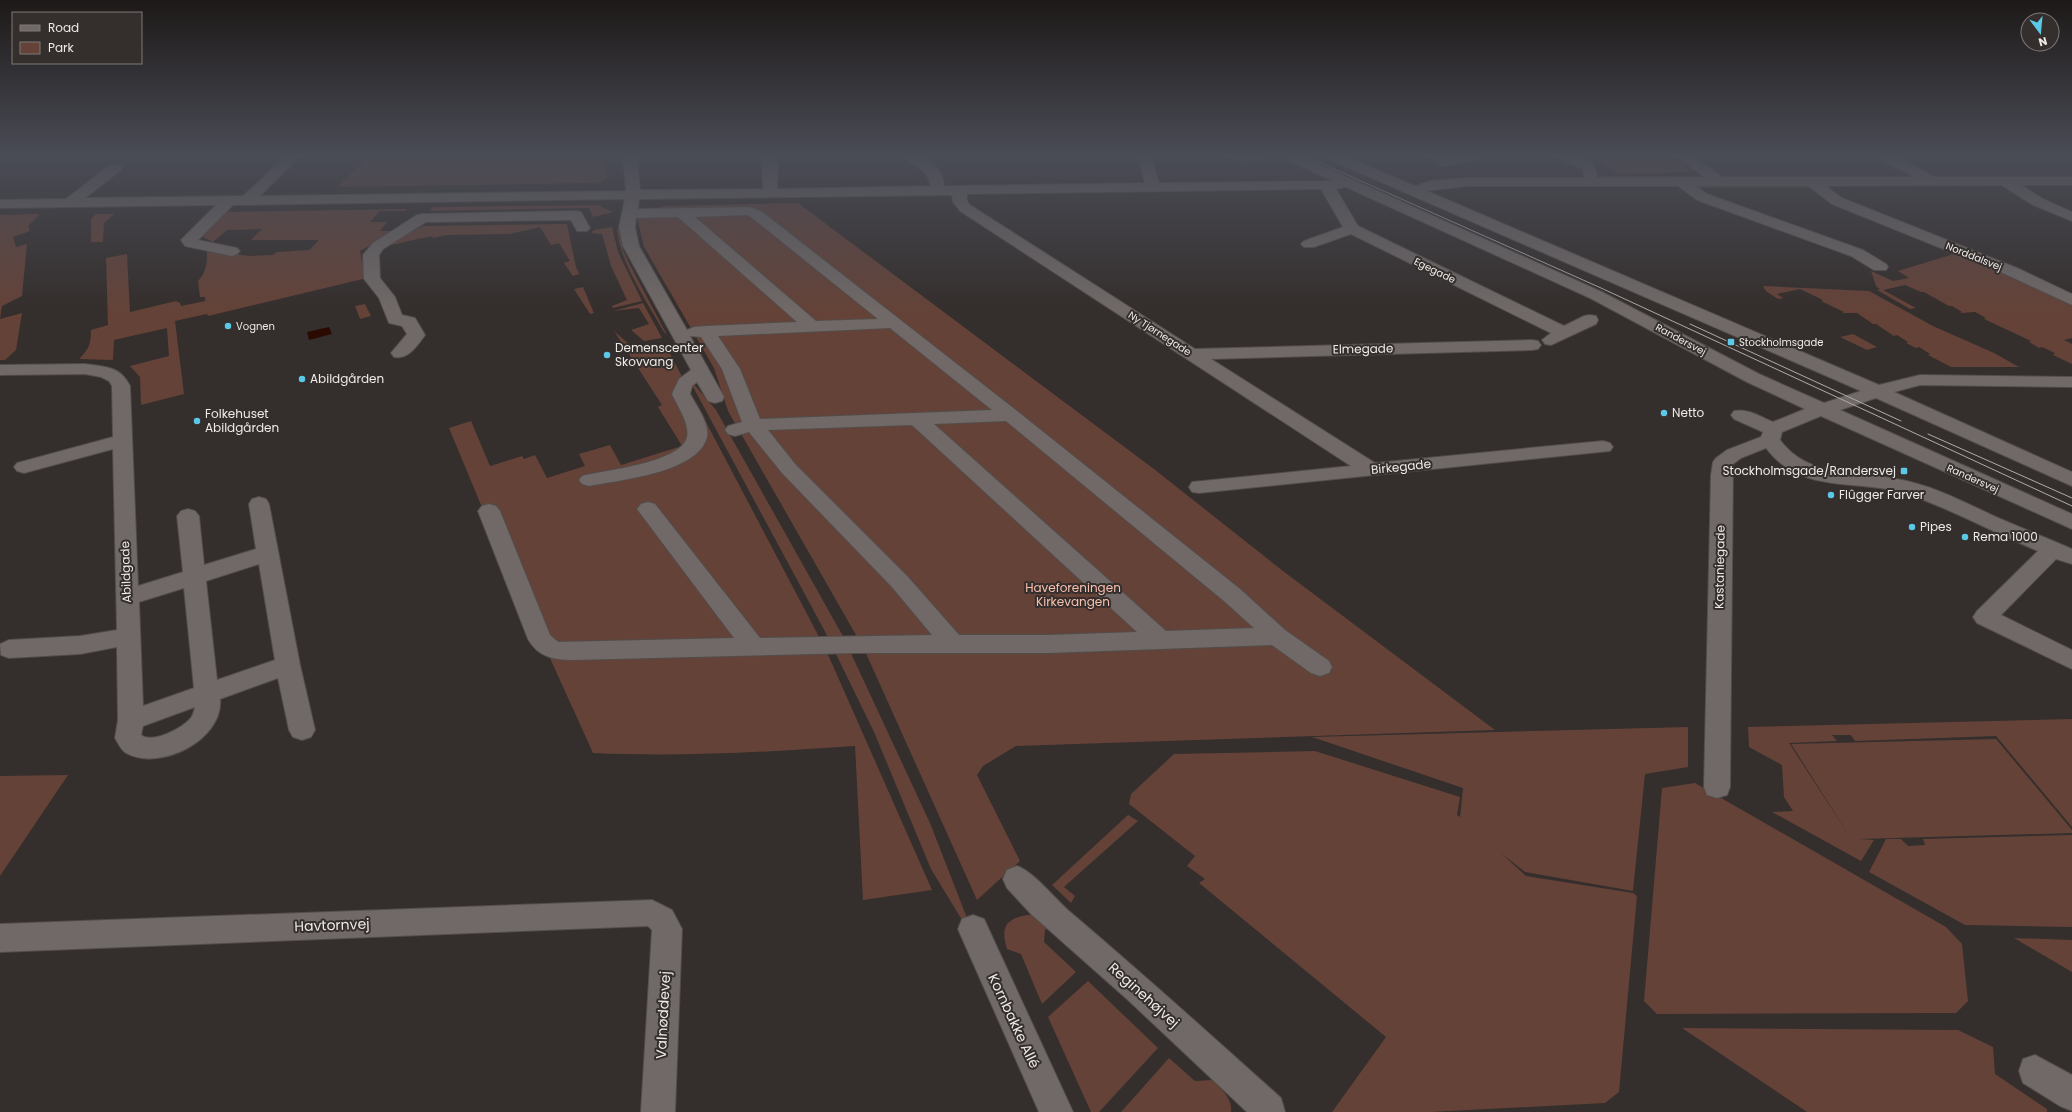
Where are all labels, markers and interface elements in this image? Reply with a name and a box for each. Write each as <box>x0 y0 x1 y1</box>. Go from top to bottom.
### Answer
legend <box>12 12 142 64</box>
north arrow <box>2020 12 2060 52</box>
text: Road <box>48 19 79 36</box>
text: N <box>2037 33 2049 50</box>
text: Park <box>48 39 75 56</box>
street label: Norddalsvej <box>1943 238 2004 275</box>
street label: Egegade <box>1411 254 1458 287</box>
street label: Ny Tjørnegade <box>1125 307 1194 359</box>
place label: Vognen <box>236 319 275 334</box>
street label: Randersvej <box>1653 320 1709 359</box>
marker: Vognen <box>223 321 233 331</box>
place label: Stockholmsgade <box>1739 335 1823 350</box>
marker: Stockholmsgade <box>1726 337 1736 347</box>
place label: Demenscenter Skovvang <box>615 339 704 370</box>
street label: Elmegade <box>1333 339 1393 358</box>
marker: Demenscenter Skovvang <box>602 350 612 360</box>
place label: Abildgården <box>310 370 384 387</box>
marker: Abildgården <box>297 374 307 384</box>
place label: Netto <box>1672 404 1705 421</box>
place label: Folkehuset Abildgården <box>205 405 279 436</box>
marker: Netto <box>1659 408 1669 418</box>
marker: Folkehuset Abildgården <box>192 416 202 426</box>
street label: Birkegade <box>1370 455 1432 478</box>
street label: Randersvej <box>1944 460 2001 497</box>
place label: Stockholmsgade/Randersvej <box>1722 462 1896 479</box>
marker: Stockholmsgade/Randersvej <box>1899 466 1909 476</box>
place label: Flûgger Farver <box>1839 486 1925 503</box>
marker: Flûgger Farver <box>1826 490 1836 500</box>
place label: Pipes <box>1920 518 1952 535</box>
marker: Pipes <box>1907 522 1917 532</box>
street label: Kastaniegade <box>1710 525 1729 609</box>
place label: Rema 1000 <box>1973 528 2038 545</box>
marker: Rema 1000 <box>1960 532 1970 542</box>
street label: Abildgade <box>116 541 135 603</box>
park label: Haveforeningen Kirkevangen <box>1025 579 1121 610</box>
street label: Havtornvej <box>294 914 370 936</box>
street label: Reginehøjvej <box>1104 958 1184 1032</box>
street label: Kornbakke Allé <box>983 970 1045 1072</box>
street label: Valnøddevej <box>651 971 675 1059</box>

